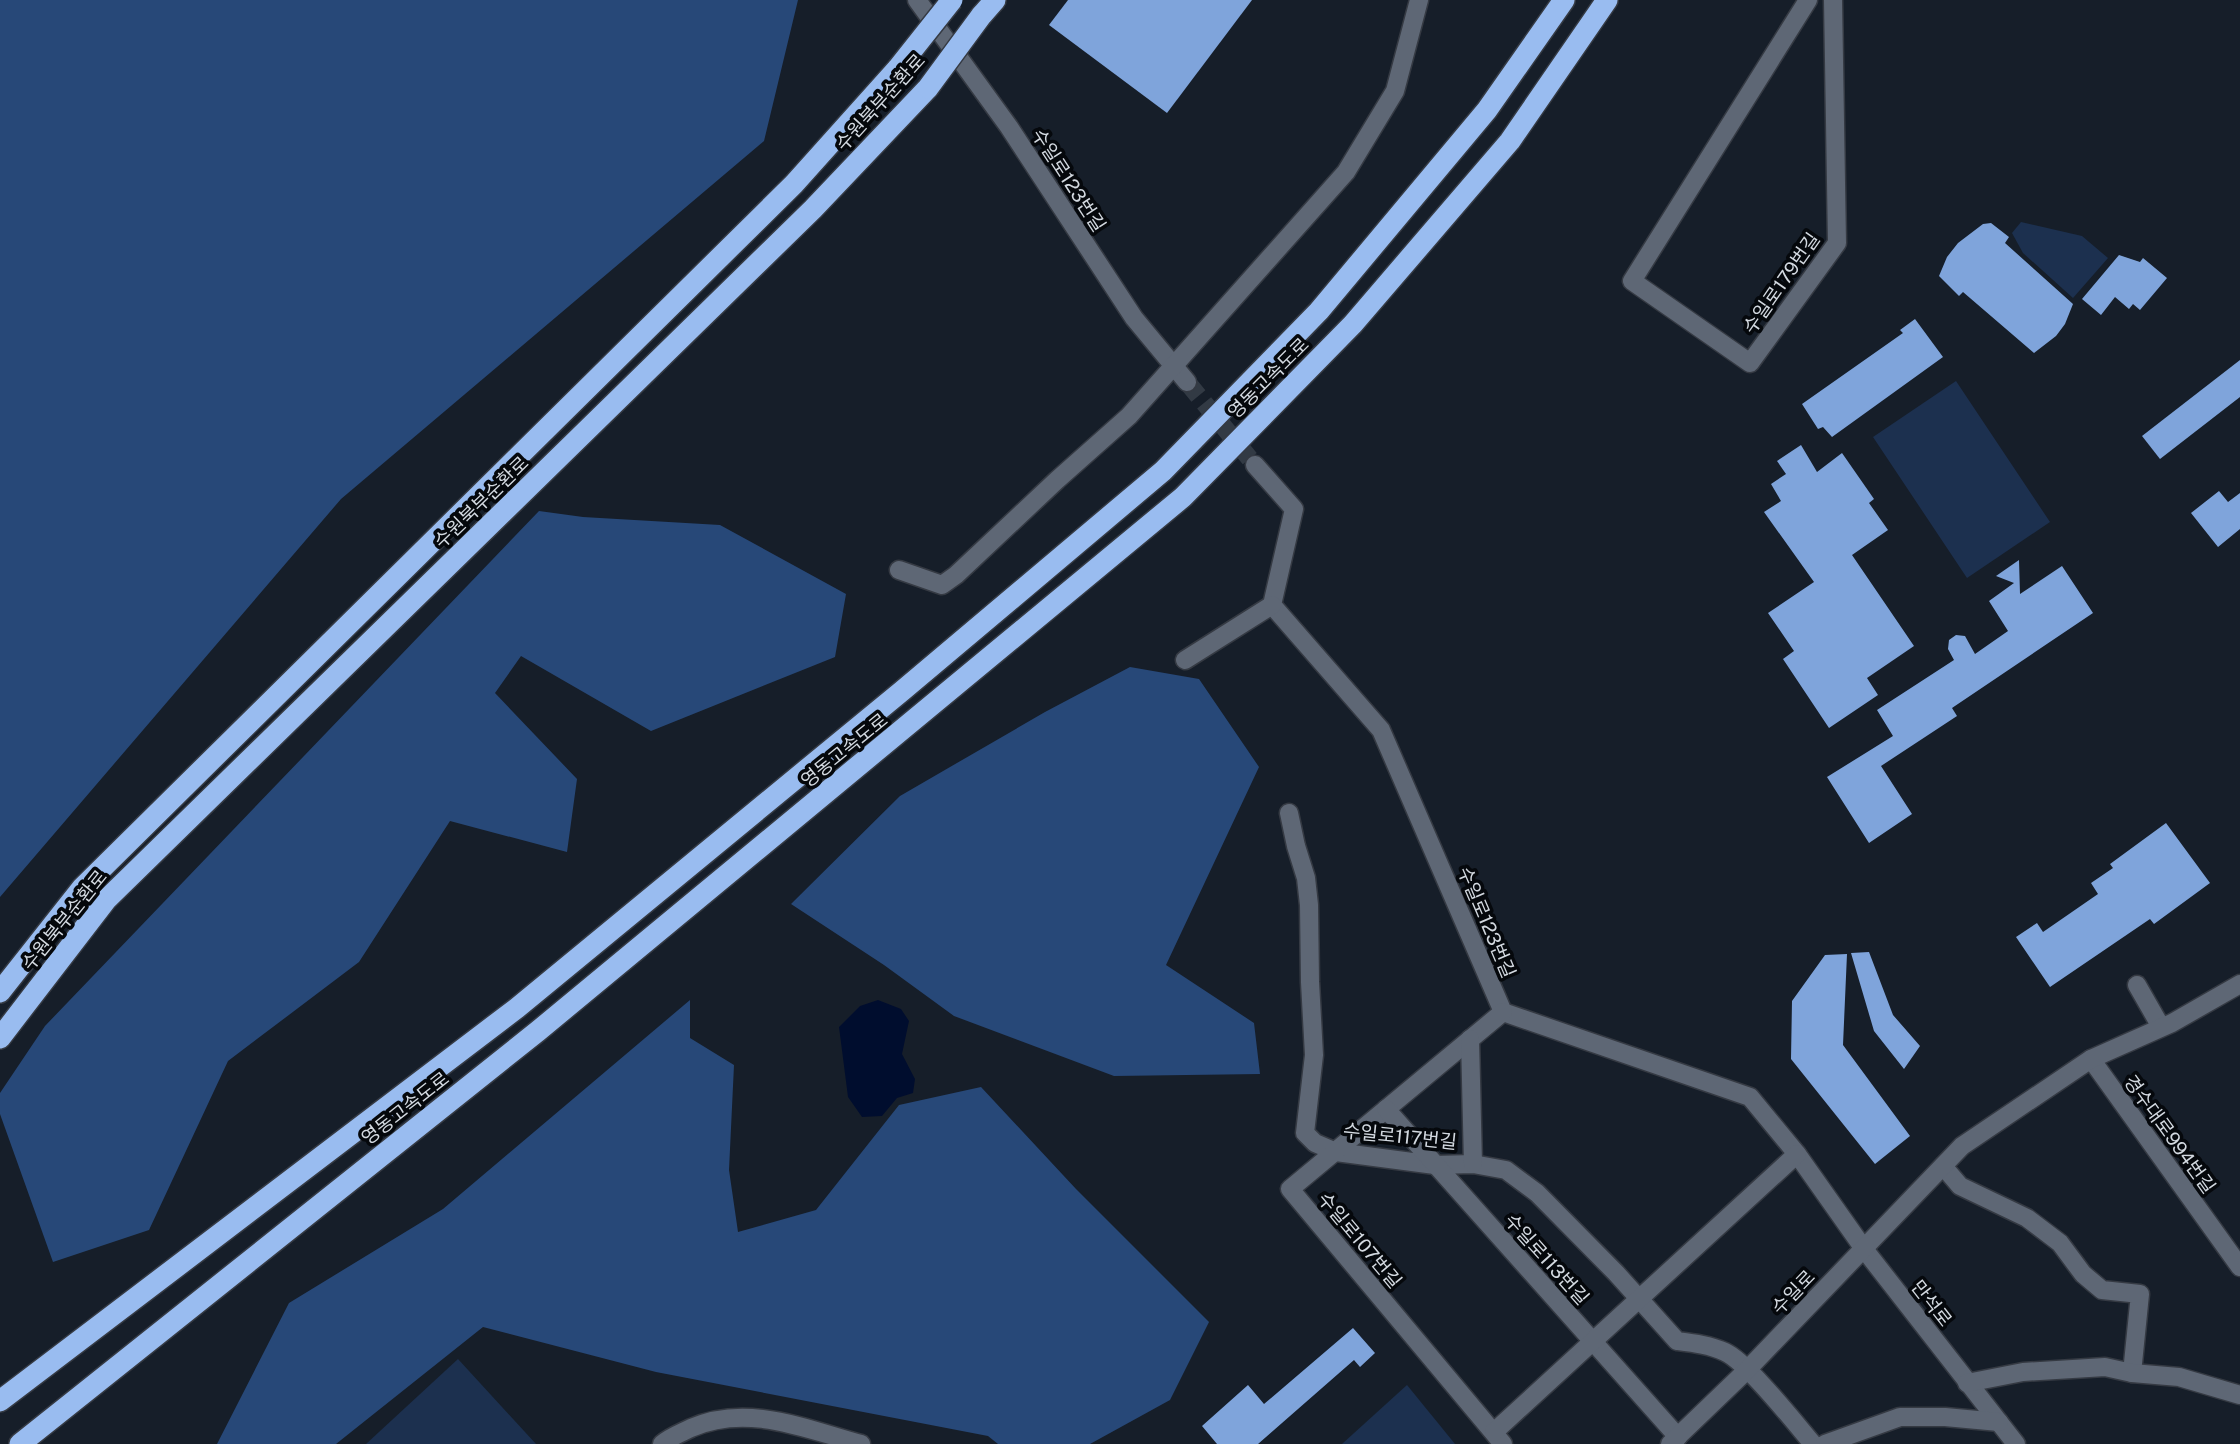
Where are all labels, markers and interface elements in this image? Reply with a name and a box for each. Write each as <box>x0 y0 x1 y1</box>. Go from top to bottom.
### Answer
street label: 수원북부순환로 <box>831 49 929 155</box>
street label: 수일로123번길 <box>1028 124 1110 236</box>
street label: 수일로179번길 <box>1738 228 1824 338</box>
street label: 영동고속도로 <box>1223 333 1313 423</box>
street label: 수원북부순환로 <box>429 452 533 552</box>
street label: 영동고속도로 <box>796 708 892 792</box>
street label: 수일로123번길 <box>1454 863 1520 981</box>
street label: 수원북부순환로 <box>17 866 111 974</box>
street label: 영동고속도로 <box>357 1067 453 1149</box>
street label: 경수대로994번길 <box>2120 1071 2220 1197</box>
street label: 수일로117번길 <box>1342 1119 1458 1153</box>
street label: 수일로107번길 <box>1314 1188 1406 1292</box>
street label: 수일로113번길 <box>1500 1209 1594 1309</box>
street label: 수일로 <box>1767 1265 1819 1319</box>
street label: 만석로 <box>1907 1276 1957 1330</box>

